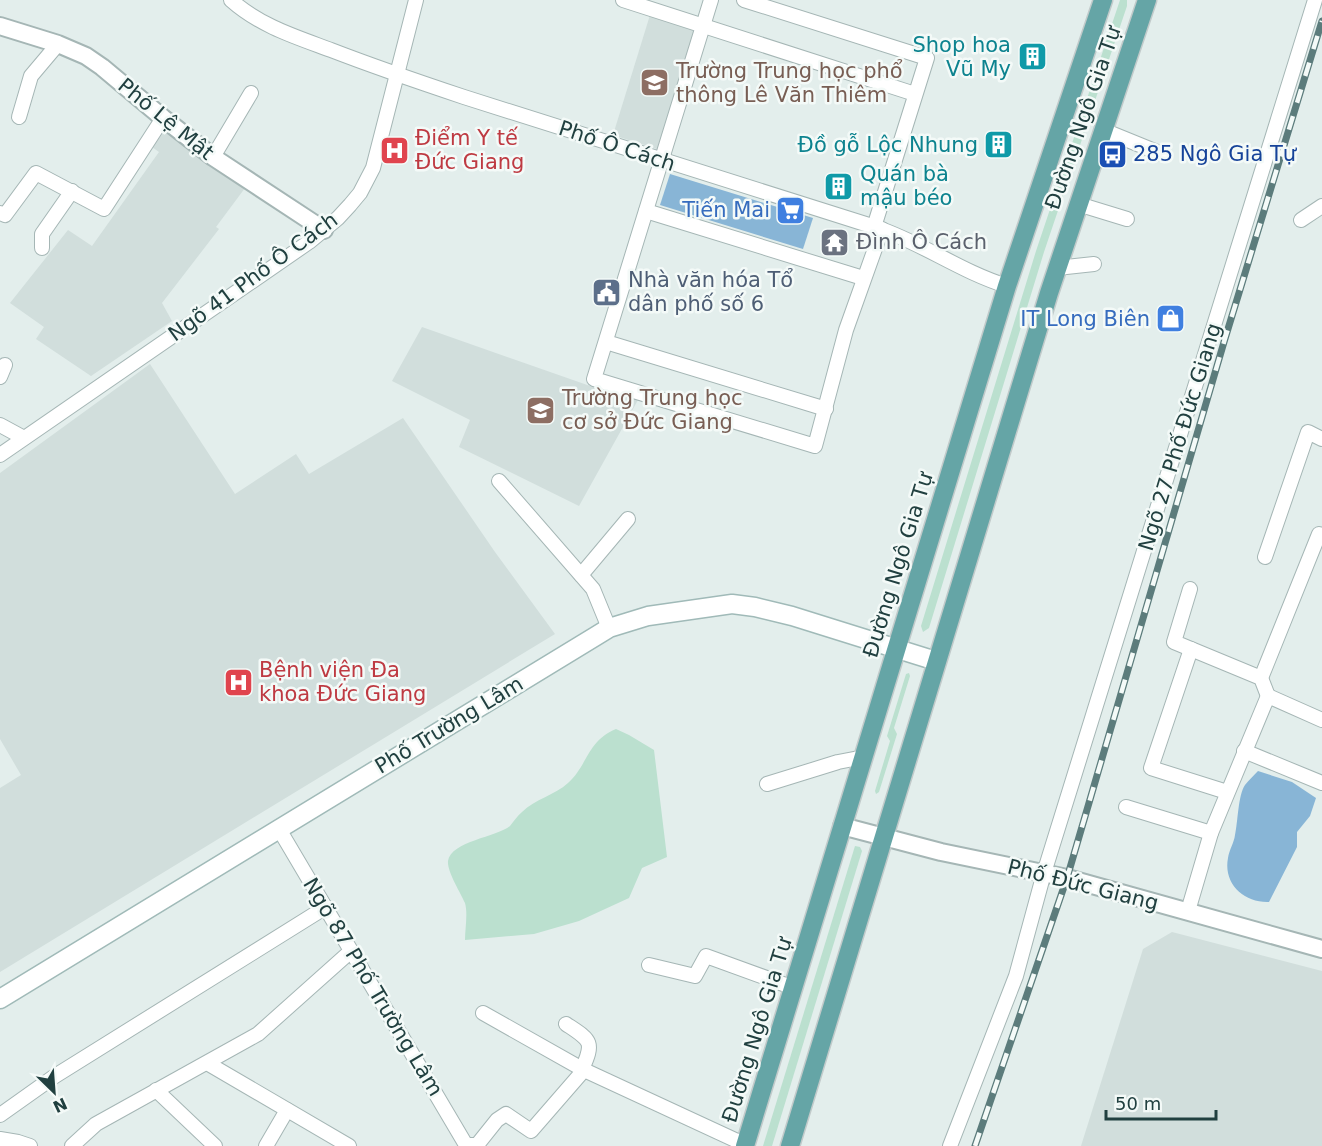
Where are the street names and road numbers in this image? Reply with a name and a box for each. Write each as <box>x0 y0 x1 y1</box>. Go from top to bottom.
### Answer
street label: Đường Ngô Gia Tự <box>1040 22 1126 213</box>
street label: Phố Lệ Mật <box>113 73 219 165</box>
street label: Phố Ô Cách <box>556 115 679 176</box>
street label: Ngõ 41 Phố Ô Cách <box>163 207 342 346</box>
street label: Ngõ 27 Phố Đức Giang <box>1134 320 1226 554</box>
street label: Đường Ngô Gia Tự <box>858 468 938 660</box>
street label: Phố Trường Lâm <box>371 671 527 779</box>
street label: Phố Đức Giang <box>1005 855 1161 915</box>
street label: Ngõ 87 Phố Trường Lâm <box>298 874 448 1100</box>
street label: Đường Ngô Gia Tự <box>717 933 797 1125</box>

